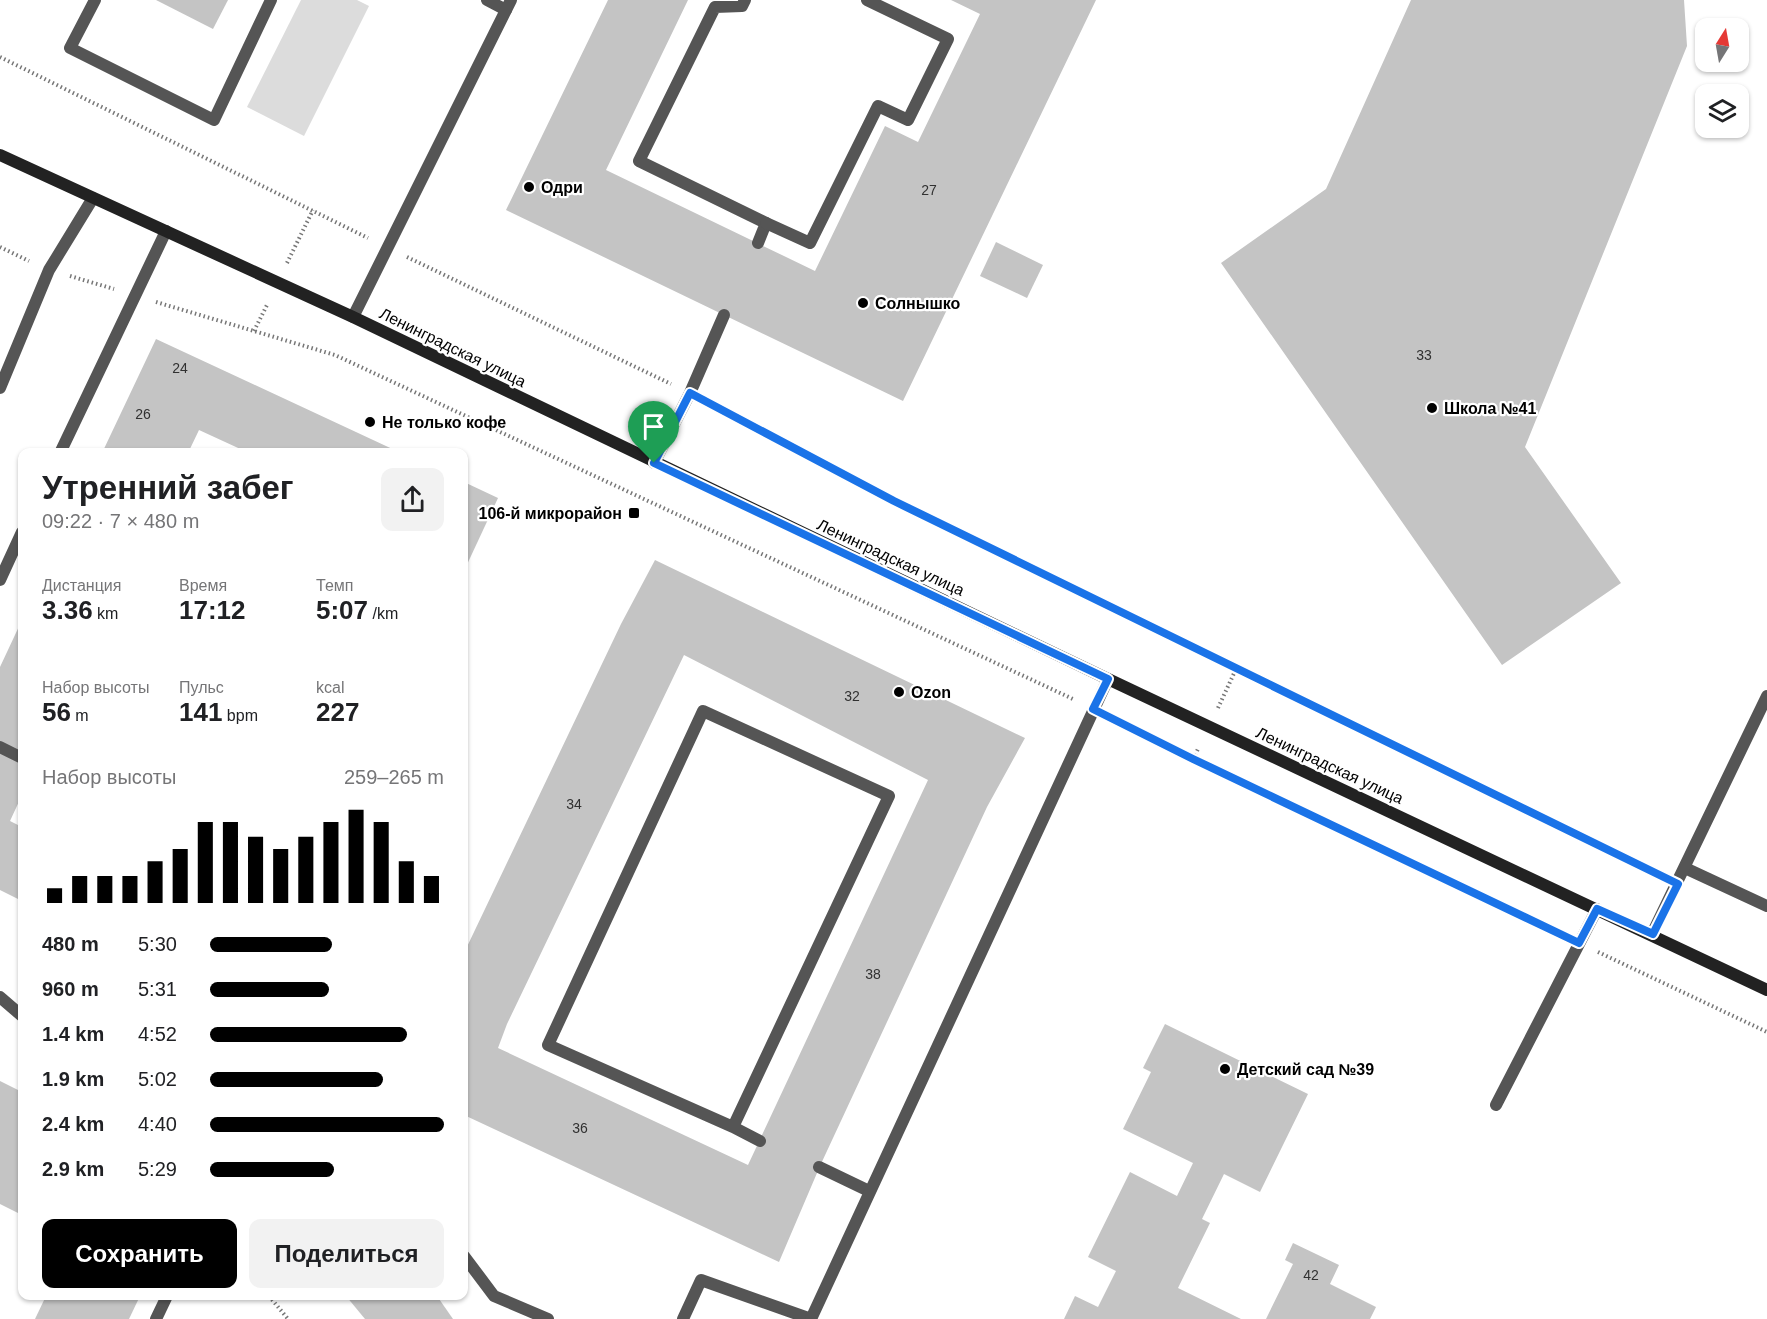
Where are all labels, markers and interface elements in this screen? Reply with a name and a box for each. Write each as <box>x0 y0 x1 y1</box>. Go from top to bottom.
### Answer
north arrow <box>1695 18 1749 72</box>
map controls <box>1695 18 1749 138</box>
button: layers <box>1695 84 1749 138</box>
place label: Одри <box>541 179 583 196</box>
marker: Одри <box>522 180 536 194</box>
house number: 27 <box>921 182 937 198</box>
place label: Солнышко <box>875 295 961 312</box>
marker: Солнышко <box>856 296 870 310</box>
street label: Ленинградская улица <box>377 305 529 390</box>
house number: 33 <box>1416 347 1432 363</box>
house number: 24 <box>172 360 188 376</box>
place label: Школа №41 <box>1444 400 1536 417</box>
pin <box>628 401 679 463</box>
marker: Школа №41 <box>1425 401 1439 415</box>
house number: 26 <box>135 406 151 422</box>
icon: arrive <box>637 410 670 443</box>
place label: Не только кофе <box>382 414 506 431</box>
marker: Не только кофе <box>363 415 377 429</box>
button: share <box>381 468 444 531</box>
text: Утренний забег <box>42 469 294 506</box>
place label: 106-й микрорайон <box>479 505 622 522</box>
marker: 106-й микрорайон <box>627 506 641 520</box>
text: 09:22 · 7 × 480 m <box>42 510 199 532</box>
street label: Ленинградская улица <box>815 516 967 599</box>
text: Дистанция <box>42 577 121 594</box>
text: Время <box>179 577 227 594</box>
text: Темп <box>316 577 353 594</box>
text: 3.36 <box>42 595 93 625</box>
text: 17:12 <box>179 595 246 625</box>
text: 5:07 <box>316 595 368 625</box>
text: km <box>93 605 118 622</box>
text: /km <box>368 605 398 622</box>
text: Набор высоты <box>42 679 149 696</box>
text: Пульс <box>179 679 224 696</box>
text: kcal <box>316 679 344 696</box>
place label: Ozon <box>911 684 951 701</box>
marker: Ozon <box>892 685 906 699</box>
house number: 32 <box>844 688 860 704</box>
text: 56 <box>42 697 71 727</box>
text: 141 <box>179 697 222 727</box>
text: 227 <box>316 697 359 727</box>
text: m <box>71 707 89 724</box>
text: bpm <box>222 707 258 724</box>
street label: Ленинградская улица <box>1254 724 1406 807</box>
text: Набор высоты <box>42 766 176 788</box>
text: 259–265 m <box>344 766 444 788</box>
house number: 34 <box>566 796 582 812</box>
text: 480 m <box>42 933 99 955</box>
text: 5:30 <box>138 933 177 955</box>
house number: 38 <box>865 966 881 982</box>
text: 960 m <box>42 978 99 1000</box>
text: 5:31 <box>138 978 177 1000</box>
text: 1.4 km <box>42 1023 104 1045</box>
text: 4:52 <box>138 1023 177 1045</box>
place label: Детский сад №39 <box>1237 1061 1374 1078</box>
marker: Детский сад №39 <box>1218 1062 1232 1076</box>
text: 1.9 km <box>42 1068 104 1090</box>
text: 5:02 <box>138 1068 177 1090</box>
text: 2.4 km <box>42 1113 104 1135</box>
text: 4:40 <box>138 1113 177 1135</box>
house number: 36 <box>572 1120 588 1136</box>
text: 2.9 km <box>42 1158 104 1180</box>
text: 5:29 <box>138 1158 177 1180</box>
button: Сохранить <box>42 1219 237 1288</box>
button: Поделиться <box>249 1219 444 1288</box>
house number: 42 <box>1303 1267 1319 1283</box>

